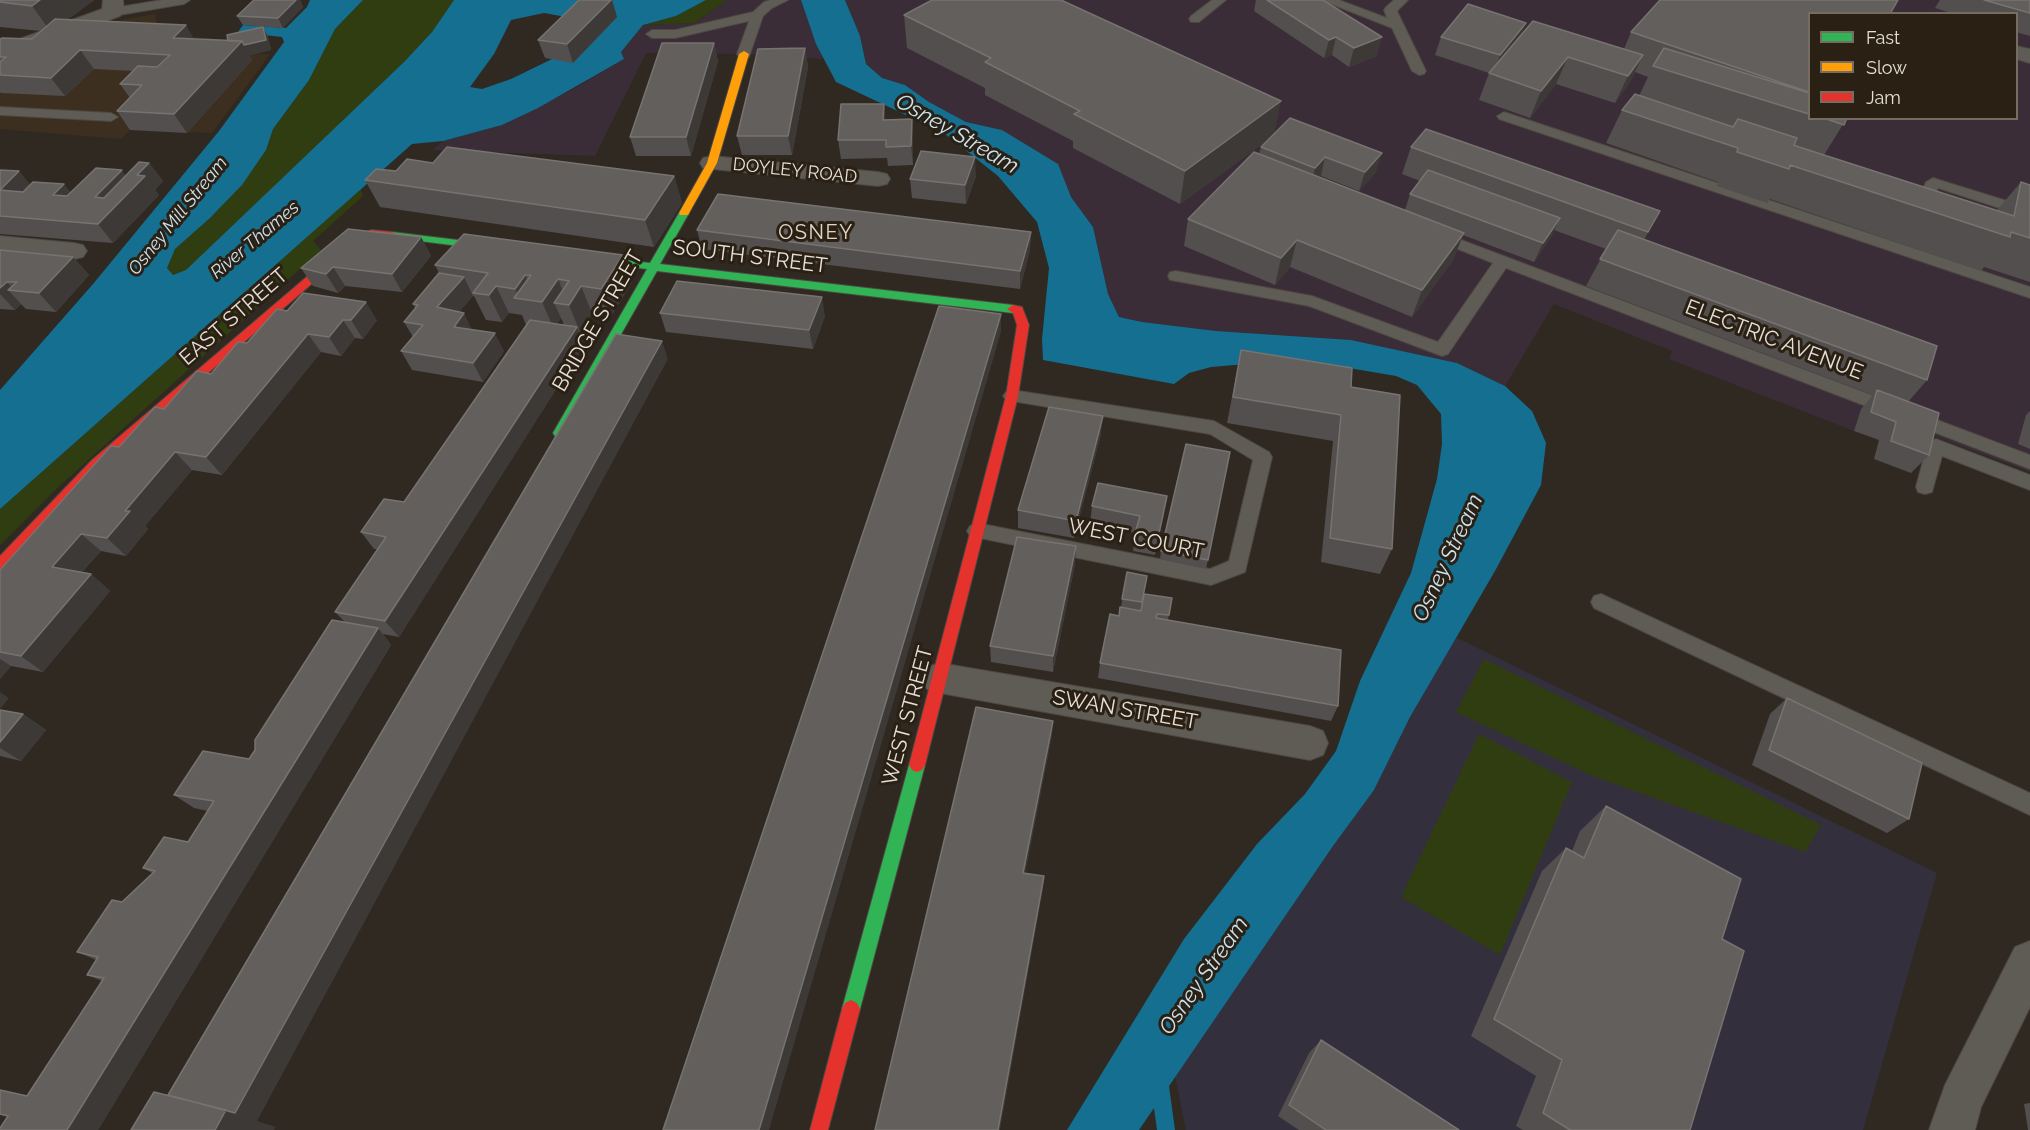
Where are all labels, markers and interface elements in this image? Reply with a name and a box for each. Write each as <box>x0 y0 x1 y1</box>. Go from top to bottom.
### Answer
legend <box>1808 12 2018 120</box>
text: Fast <box>1866 27 1900 48</box>
text: Slow <box>1866 57 1907 78</box>
text: Jam <box>1866 87 1901 108</box>
water label: Osney Stream <box>891 88 1023 180</box>
water label: Osney Mill Stream <box>124 153 232 279</box>
street label: DOYLEY ROAD <box>732 154 858 188</box>
water label: River Thames <box>206 197 304 283</box>
district label: OSNEY <box>778 221 854 245</box>
street label: SOUTH STREET <box>671 235 829 279</box>
street label: BRIDGE STREET <box>547 246 649 396</box>
street label: EAST STREET <box>175 263 293 371</box>
street label: ELECTRIC AVENUE <box>1682 295 1866 385</box>
water label: Osney Stream <box>1407 490 1489 626</box>
street label: WEST COURT <box>1066 513 1206 565</box>
street label: WEST STREET <box>877 644 939 788</box>
street label: SWAN STREET <box>1051 685 1199 735</box>
water label: Osney Stream <box>1154 912 1254 1040</box>

